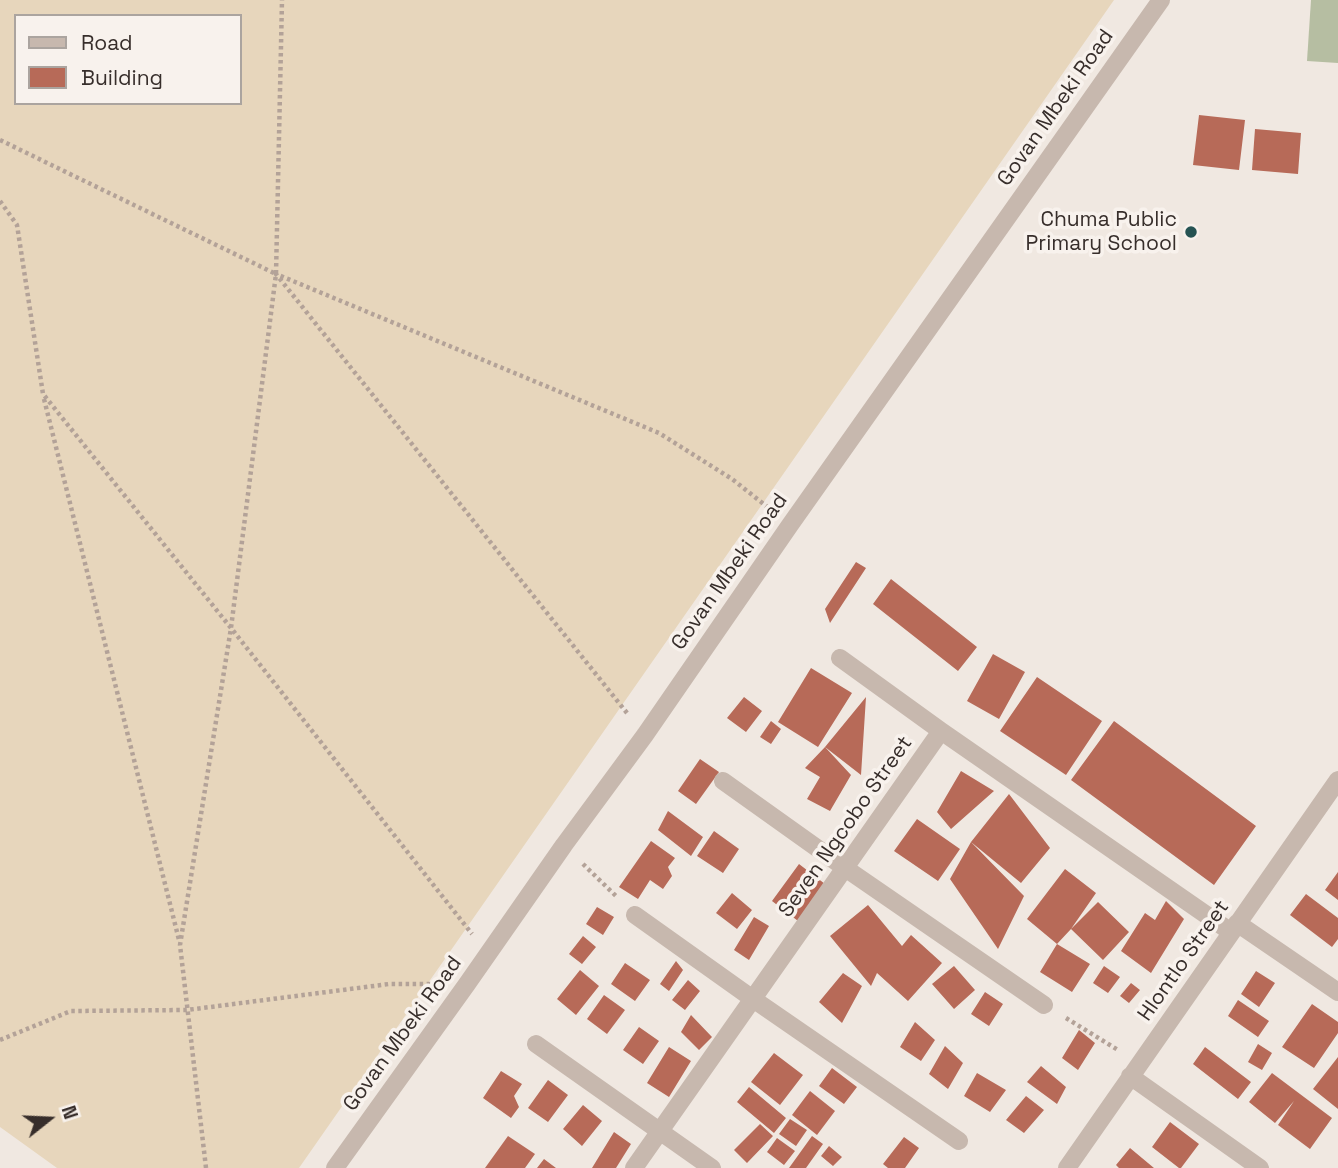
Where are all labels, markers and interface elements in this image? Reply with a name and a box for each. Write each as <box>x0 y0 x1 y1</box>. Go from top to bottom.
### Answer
legend <box>14 14 242 105</box>
street label: Govan Mbeki Road <box>993 25 1119 191</box>
text: Road <box>81 29 133 56</box>
text: Building <box>81 64 163 91</box>
place label: Chuma Public Primary School <box>1026 207 1177 257</box>
marker: Chuma Public Primary School <box>1183 224 1199 240</box>
street label: Govan Mbeki Road <box>667 489 793 655</box>
street label: Seven Ngcobo Street <box>774 732 918 922</box>
street label: Hlontlo Street <box>1133 896 1235 1026</box>
street label: Govan Mbeki Road <box>338 952 468 1116</box>
north arrow <box>14 1084 84 1154</box>
text: N <box>56 1102 83 1122</box>

